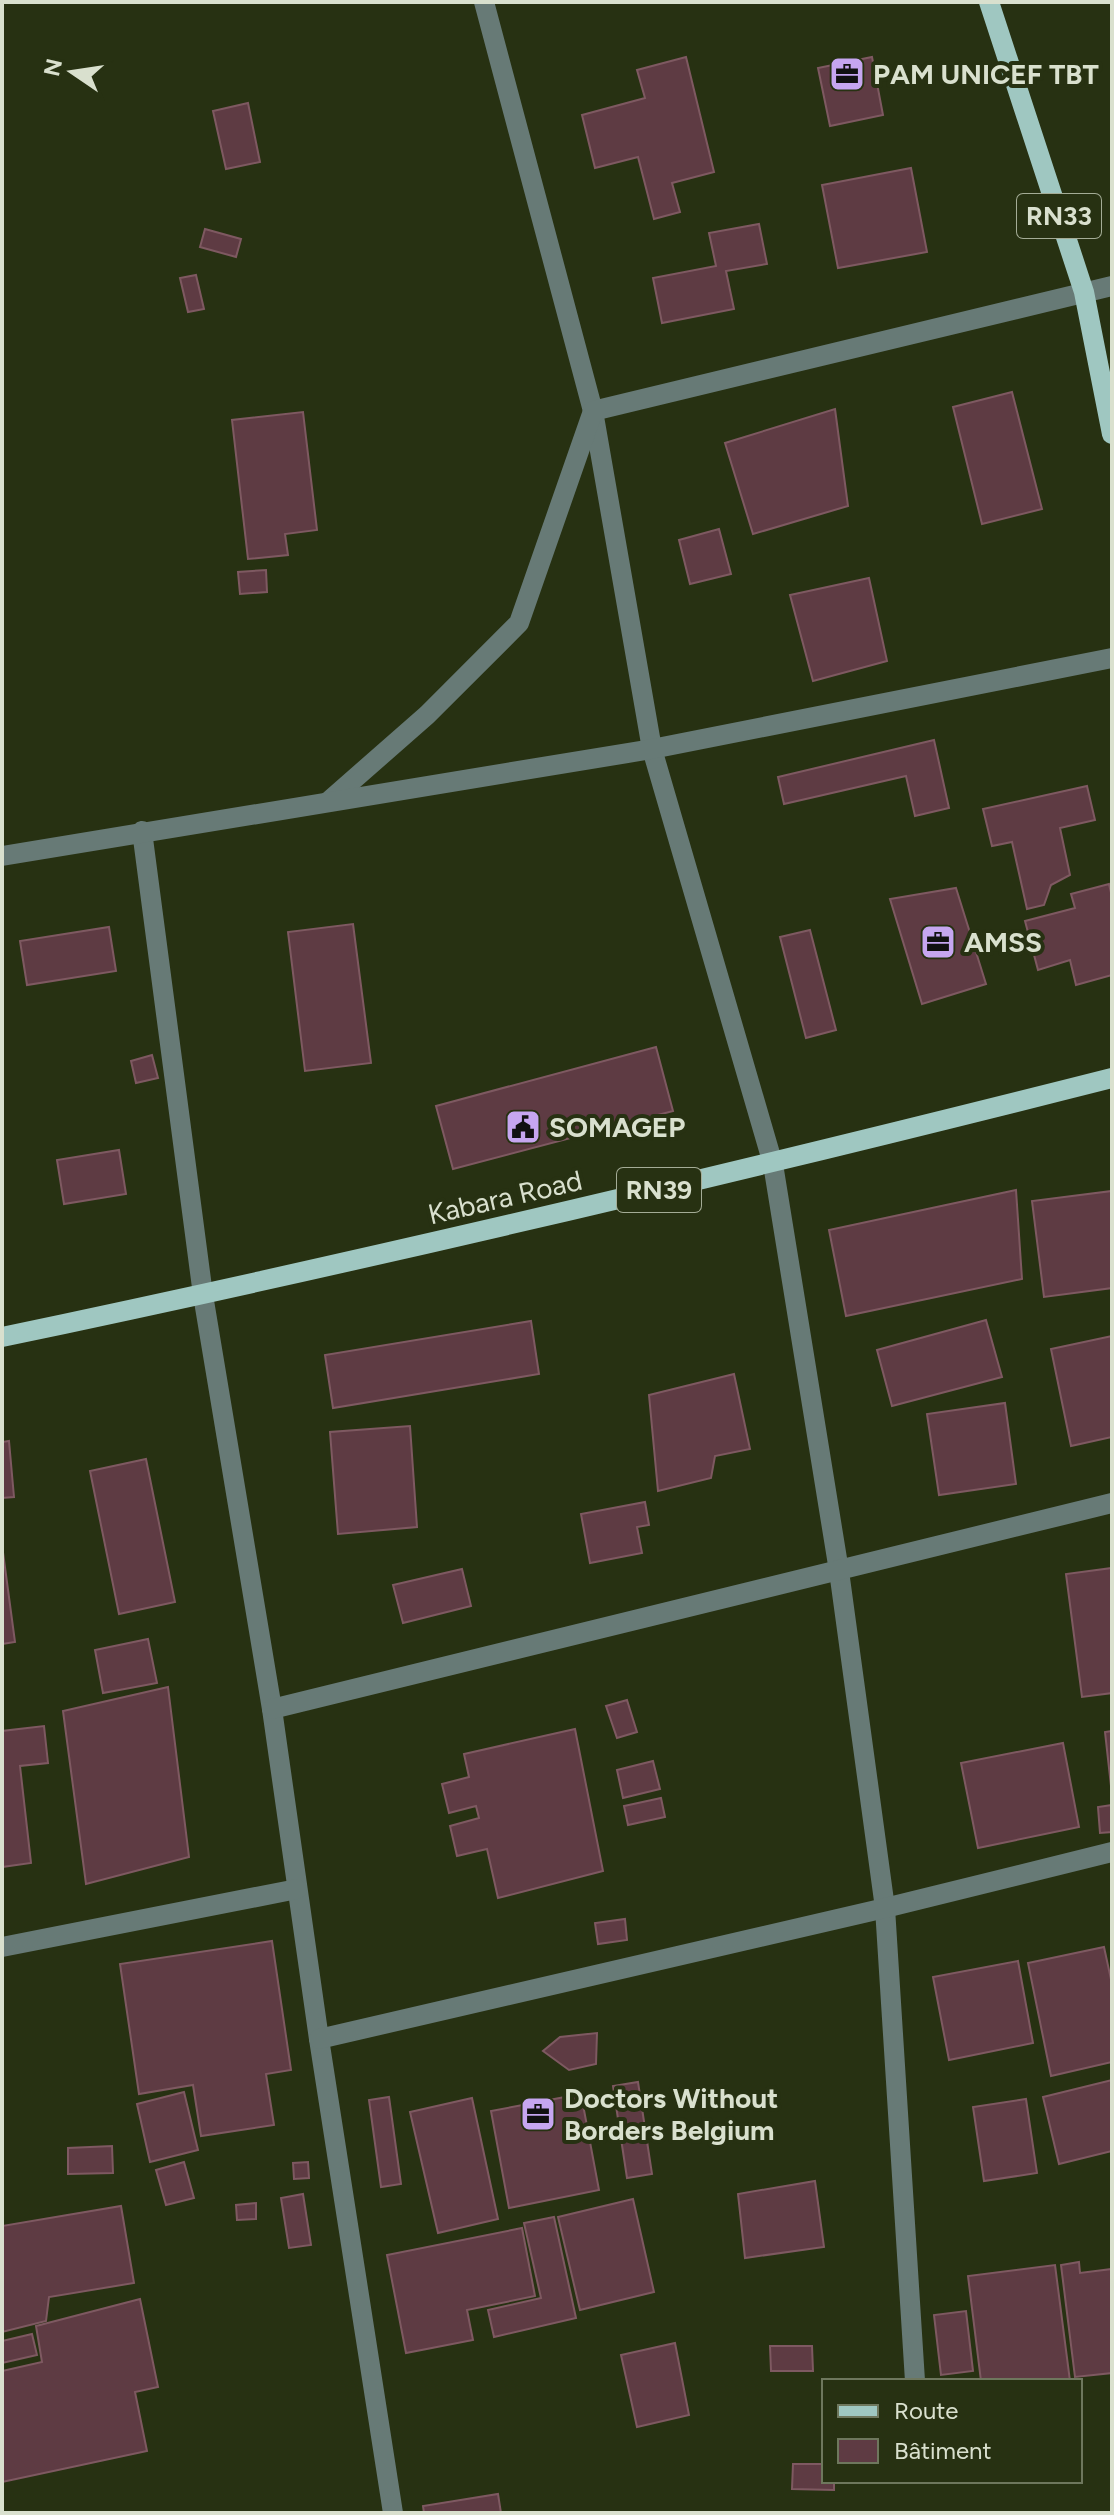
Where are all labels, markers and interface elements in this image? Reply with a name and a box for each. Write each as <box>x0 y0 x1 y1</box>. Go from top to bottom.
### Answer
north arrow <box>32 32 112 112</box>
office icon: PAM UNICEF TBT <box>828 55 866 93</box>
text: N <box>38 56 68 79</box>
place label: PAM UNICEF TBT <box>873 57 1099 91</box>
road number: RN33 <box>1017 194 1101 238</box>
office icon: AMSS <box>919 923 957 961</box>
place label: AMSS <box>964 925 1042 959</box>
public building icon: SOMAGEP <box>504 1108 542 1146</box>
place label: SOMAGEP <box>549 1110 685 1144</box>
street label: Kabara Road <box>425 1163 585 1231</box>
road number: RN39 <box>617 1168 701 1212</box>
place label: Doctors Without Borders Belgium <box>564 2081 778 2147</box>
office icon: Doctors Without Borders Belgium <box>519 2095 557 2133</box>
legend <box>822 2379 1082 2483</box>
text: Route <box>894 2396 958 2425</box>
text: Bâtiment <box>894 2436 992 2465</box>

